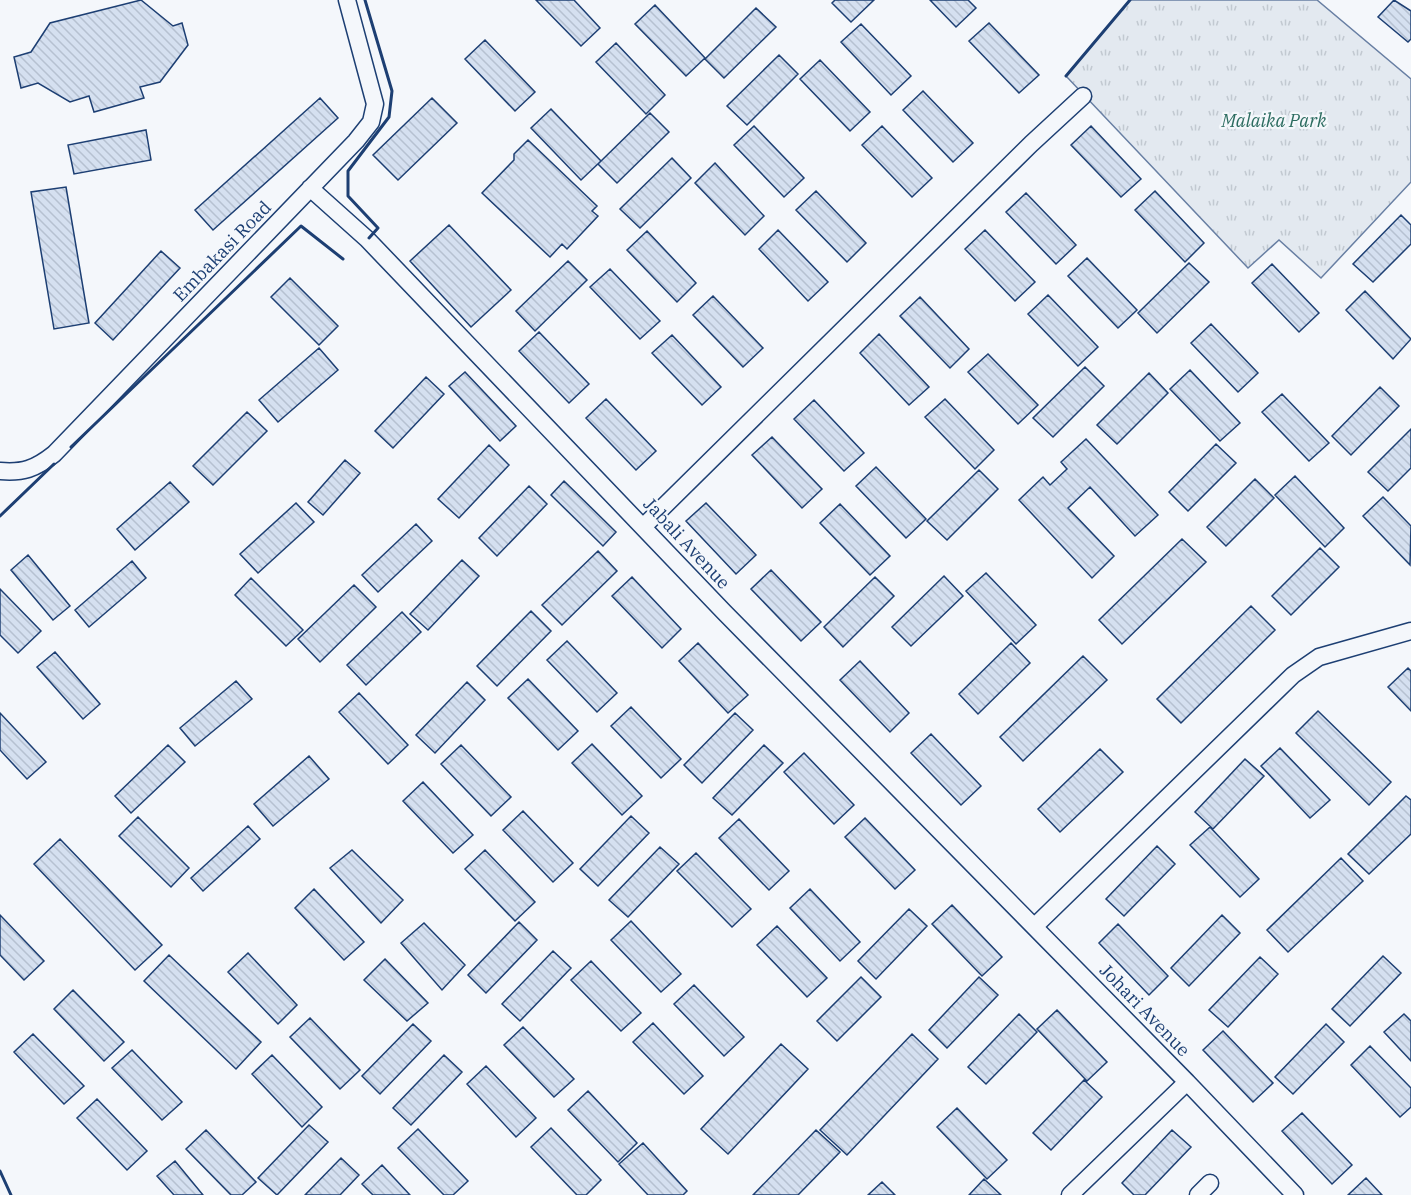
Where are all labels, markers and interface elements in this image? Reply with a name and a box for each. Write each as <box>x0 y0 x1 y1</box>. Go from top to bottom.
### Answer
park label: Malaika Park <box>1220 109 1327 132</box>
street label: Embakasi Road <box>168 196 276 306</box>
street label: Jabali Avenue <box>639 492 735 594</box>
street label: Johari Avenue <box>1095 959 1195 1061</box>

